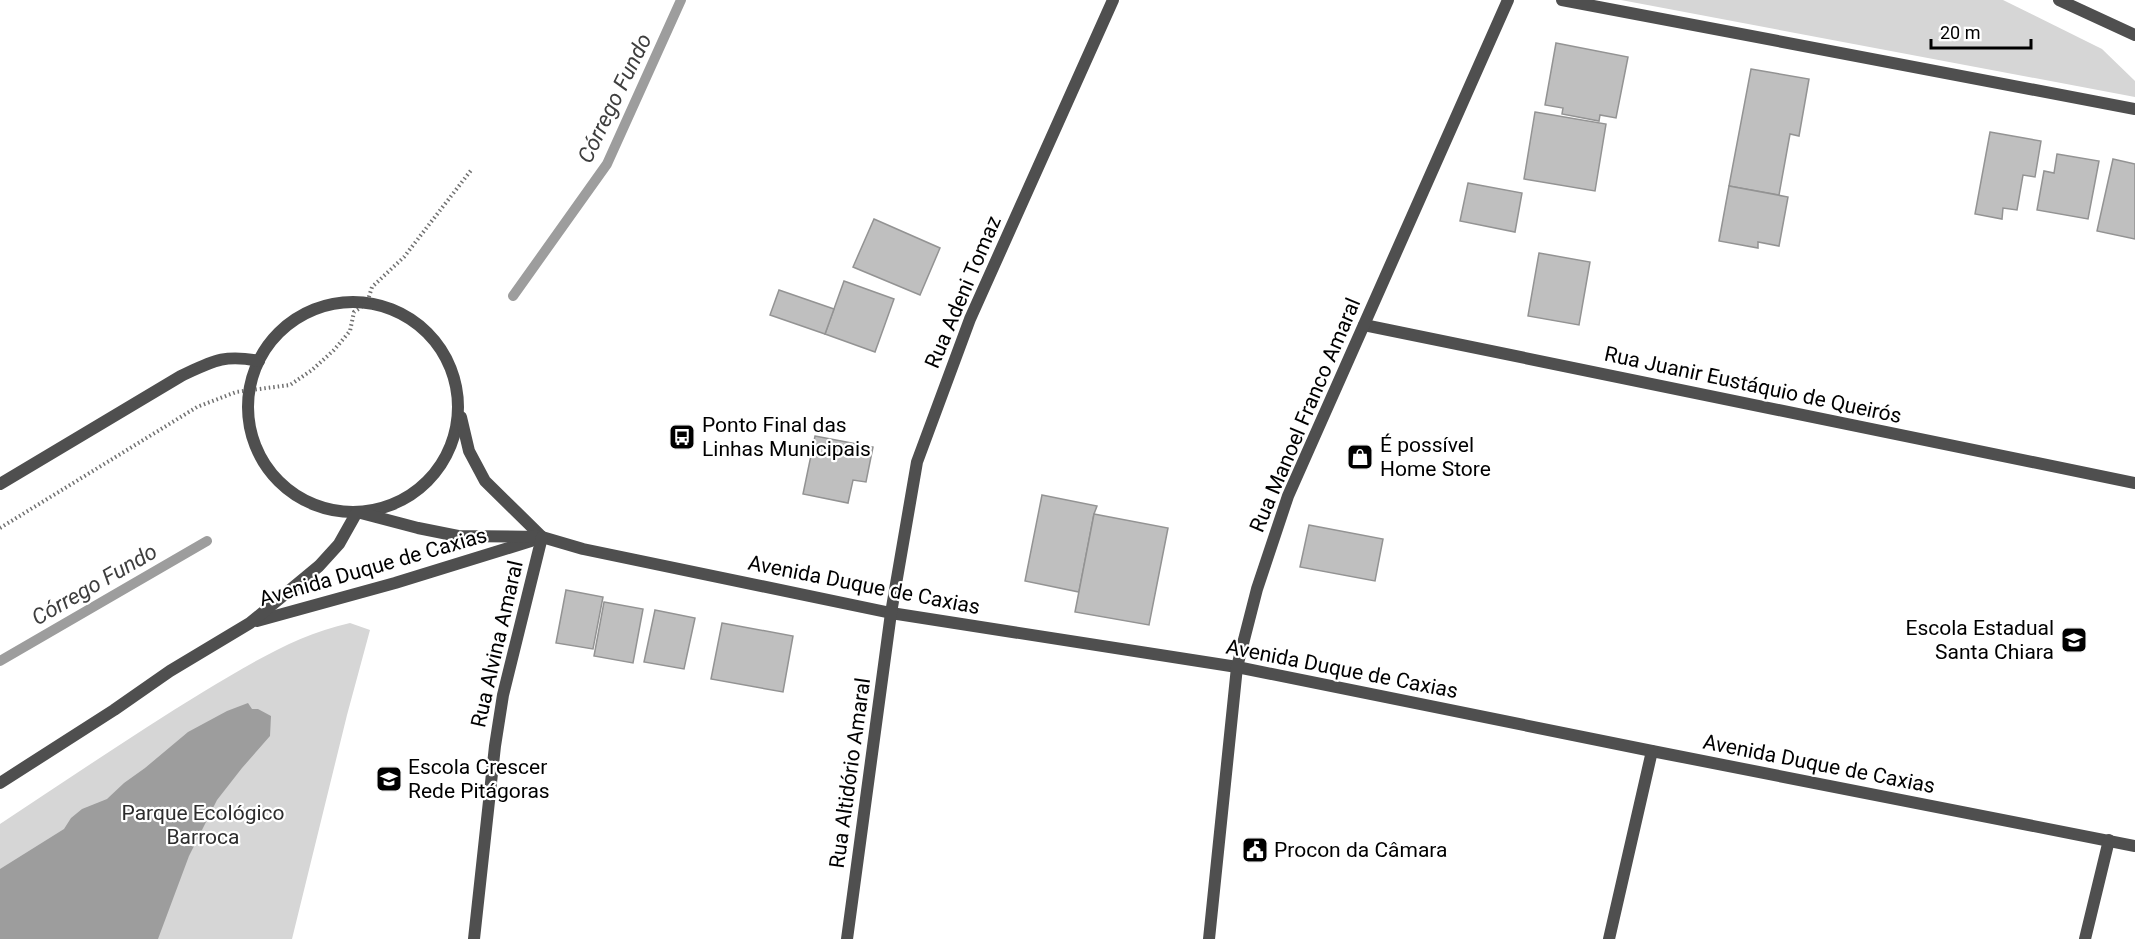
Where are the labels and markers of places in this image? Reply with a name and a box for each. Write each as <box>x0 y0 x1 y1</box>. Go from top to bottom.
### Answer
place label: Ponto Final das Linhas Municipais <box>702 413 871 461</box>
bus stop icon: Ponto Final das Linhas Municipais <box>667 422 697 452</box>
place label: É possível Home Store <box>1380 433 1491 481</box>
shop icon: É possível Home Store <box>1345 442 1375 472</box>
place label: Escola Estadual Santa Chiara <box>1906 616 2054 664</box>
school or university icon: Escola Estadual Santa Chiara <box>2059 625 2089 655</box>
place label: Escola Crescer Rede Pitágoras <box>408 755 550 803</box>
school or university icon: Escola Crescer Rede Pitágoras <box>374 764 404 794</box>
public building icon: Procon da Câmara <box>1240 835 1270 865</box>
place label: Procon da Câmara <box>1274 838 1447 862</box>

